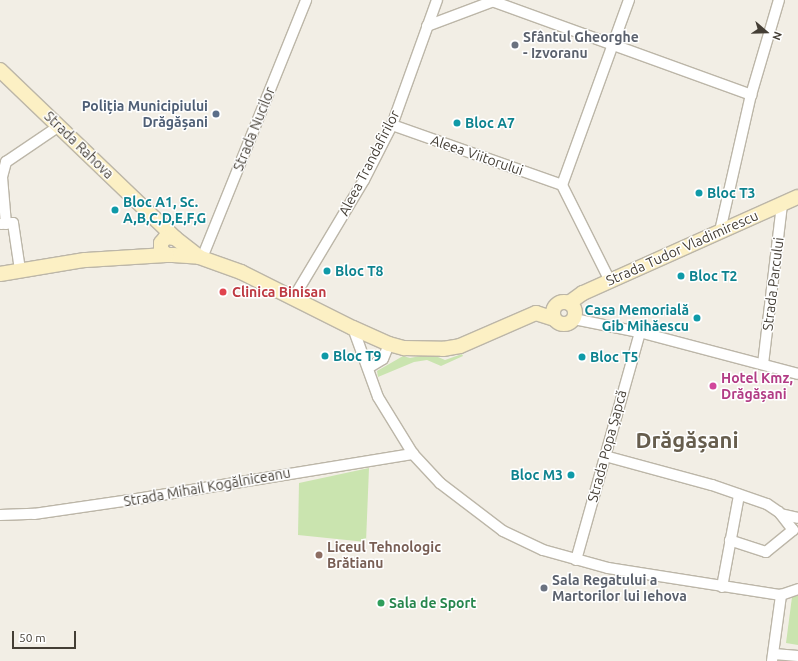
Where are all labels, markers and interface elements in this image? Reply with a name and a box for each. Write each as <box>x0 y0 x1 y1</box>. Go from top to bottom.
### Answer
north arrow <box>746 12 786 52</box>
place label: Sfântul Gheorghe - Izvoranu <box>523 29 639 62</box>
text: N <box>770 30 784 42</box>
marker: Sfântul Gheorghe - Izvoranu <box>510 40 520 50</box>
street label: Strada Nucilor <box>230 85 278 173</box>
place label: Poliția Municipiului Drăgășani <box>82 98 208 130</box>
street label: Aleea Trandafirilor <box>335 107 403 219</box>
street label: Strada Rahova <box>41 108 117 182</box>
marker: Poliția Municipiului Drăgășani <box>211 109 221 119</box>
place label: Bloc A7 <box>465 115 515 131</box>
marker: Bloc A7 <box>452 118 462 128</box>
street label: Aleea Viitorului <box>429 131 525 179</box>
place label: Bloc T3 <box>707 185 755 201</box>
marker: Bloc T3 <box>694 188 704 198</box>
place label: Bloc A1, Sc. A,B,C,D,E,F,G <box>123 194 206 226</box>
marker: Bloc A1, Sc. A,B,C,D,E,F,G <box>110 205 120 215</box>
street label: Strada Tudor Vladimirescu <box>603 207 761 289</box>
street label: Strada Parcului <box>759 236 787 332</box>
place label: Bloc T8 <box>335 263 383 279</box>
marker: Bloc T8 <box>322 266 332 276</box>
place label: Bloc T2 <box>689 268 737 284</box>
marker: Bloc T2 <box>676 271 686 281</box>
place label: Clinica Binisan <box>232 284 326 300</box>
marker: Clinica Binisan <box>217 286 229 298</box>
place label: Casa Memorială Gib Mihăescu <box>585 302 689 334</box>
marker: Casa Memorială Gib Mihăescu <box>692 313 702 323</box>
place label: Bloc T9 <box>333 348 381 364</box>
place label: Bloc T5 <box>590 349 638 365</box>
marker: Bloc T9 <box>320 351 330 361</box>
marker: Bloc T5 <box>577 352 587 362</box>
place label: Hotel Kmz, Drăgășani <box>721 370 793 402</box>
marker: Hotel Kmz, Drăgășani <box>708 381 718 391</box>
street label: Strada Popa Șapcă <box>584 388 630 504</box>
district label: Drăgășani <box>635 427 739 453</box>
street label: Strada Mihail Kogălniceanu <box>122 464 292 510</box>
place label: Bloc M3 <box>511 467 563 483</box>
marker: Bloc M3 <box>566 470 576 480</box>
place label: Liceul Tehnologic Brătianu <box>327 539 441 572</box>
marker: Liceul Tehnologic Brătianu <box>314 550 324 560</box>
place label: Sala Regatului a Martorilor lui Iehova <box>552 572 687 604</box>
marker: Sala Regatului a Martorilor lui Iehova <box>539 583 549 593</box>
place label: Sala de Sport <box>389 595 476 611</box>
marker: Sala de Sport <box>376 598 386 608</box>
scale bar <box>14 623 78 649</box>
text: 50 m <box>19 631 46 644</box>

